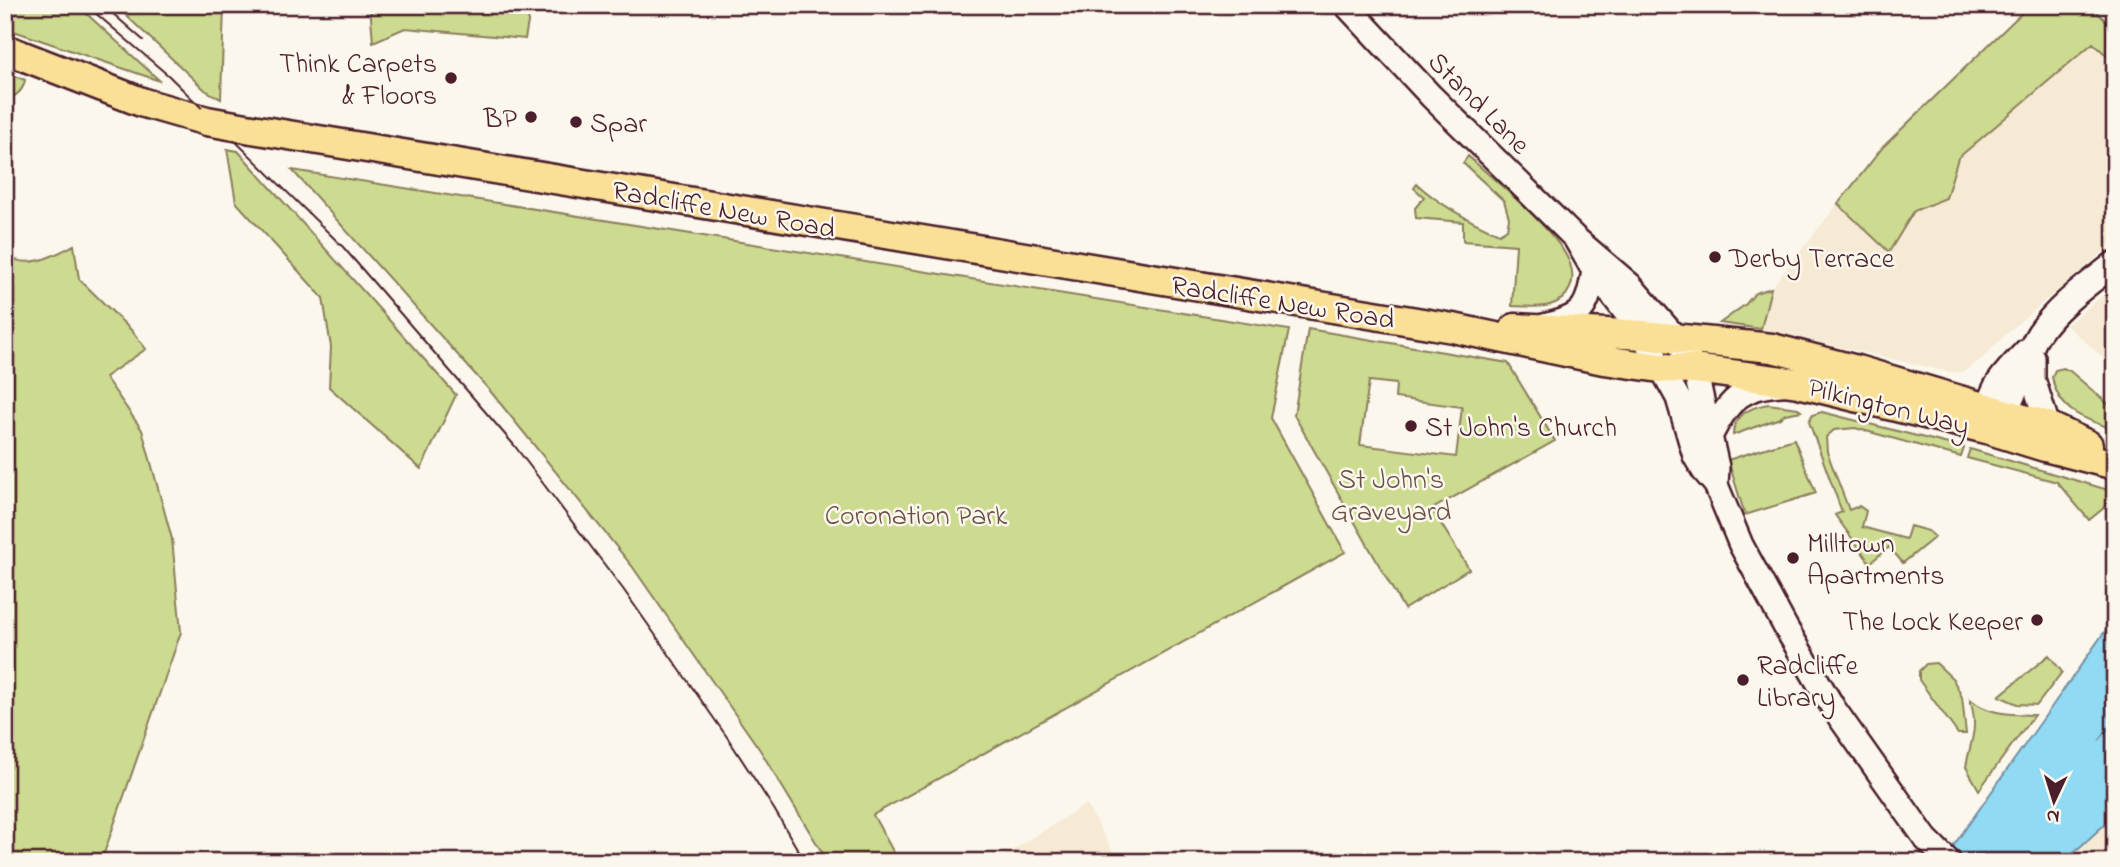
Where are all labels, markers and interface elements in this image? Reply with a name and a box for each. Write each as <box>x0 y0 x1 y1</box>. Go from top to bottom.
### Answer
street label: Stand Lane <box>1417 44 1539 166</box>
place label: Think Carpets & Floors <box>279 45 437 118</box>
marker: Think Carpets & Floors <box>443 70 459 86</box>
place label: BP <box>483 100 517 141</box>
place label: Spar <box>590 105 647 146</box>
marker: BP <box>523 109 539 125</box>
marker: Spar <box>568 114 584 130</box>
street label: Radcliffe New Road <box>609 172 838 251</box>
place label: Derby Terrace <box>1728 240 1895 281</box>
marker: Derby Terrace <box>1707 249 1723 265</box>
street label: Radcliffe New Road <box>1168 267 1397 342</box>
street label: Pilkington Way <box>1803 369 1973 448</box>
place label: St John's Church <box>1425 409 1617 450</box>
marker: St John's Church <box>1403 418 1419 434</box>
park label: St John's Graveyard <box>1331 461 1452 534</box>
park label: Coronation Park <box>825 497 1008 538</box>
place label: Milltown Apartments <box>1807 525 1944 598</box>
marker: Milltown Apartments <box>1785 550 1801 566</box>
place label: The Lock Keeper <box>1842 603 2023 644</box>
marker: The Lock Keeper <box>2029 612 2045 628</box>
place label: Radcliffe Library <box>1757 647 1859 720</box>
marker: Radcliffe Library <box>1735 672 1751 688</box>
north arrow <box>2018 766 2088 836</box>
text: N <box>2045 802 2060 829</box>

